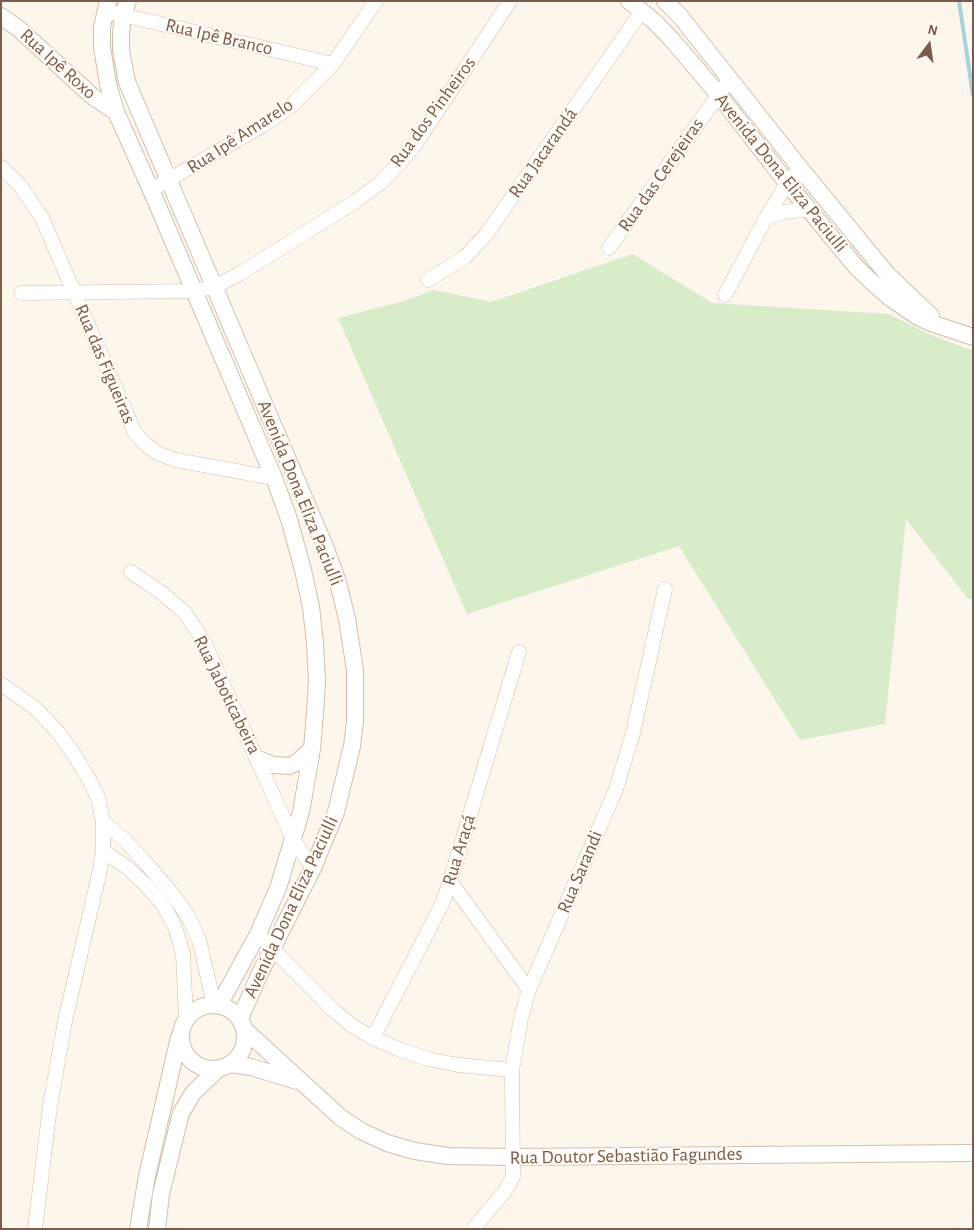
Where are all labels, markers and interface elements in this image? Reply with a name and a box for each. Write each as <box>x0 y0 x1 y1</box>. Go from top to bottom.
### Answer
street label: Rua Ipê Branco <box>163 14 275 60</box>
north arrow <box>904 20 954 70</box>
text: N <box>926 22 939 38</box>
street label: Rua Ipê Roxo <box>15 24 101 104</box>
street label: Rua dos Pinheiros <box>385 52 481 172</box>
street label: Avenida Dona Eliza Paciulli <box>710 89 852 257</box>
street label: Rua Ipê Amarelo <box>183 93 297 179</box>
street label: Rua Jacarandá <box>504 104 582 202</box>
street label: Rua das Cerejeiras <box>613 114 709 236</box>
street label: Rua das Figueiras <box>70 301 140 427</box>
street label: Avenida Dona Eliza Paciulli <box>252 397 348 589</box>
street label: Rua Jaboticabeira <box>188 632 266 758</box>
street label: Avenida Dona Eliza Paciulli <box>239 812 343 1002</box>
street label: Rua Araçá <box>437 812 481 888</box>
street label: Rua Sarandi <box>552 827 608 917</box>
street label: Rua Doutor Sebastião Fagundes <box>509 1143 743 1169</box>

